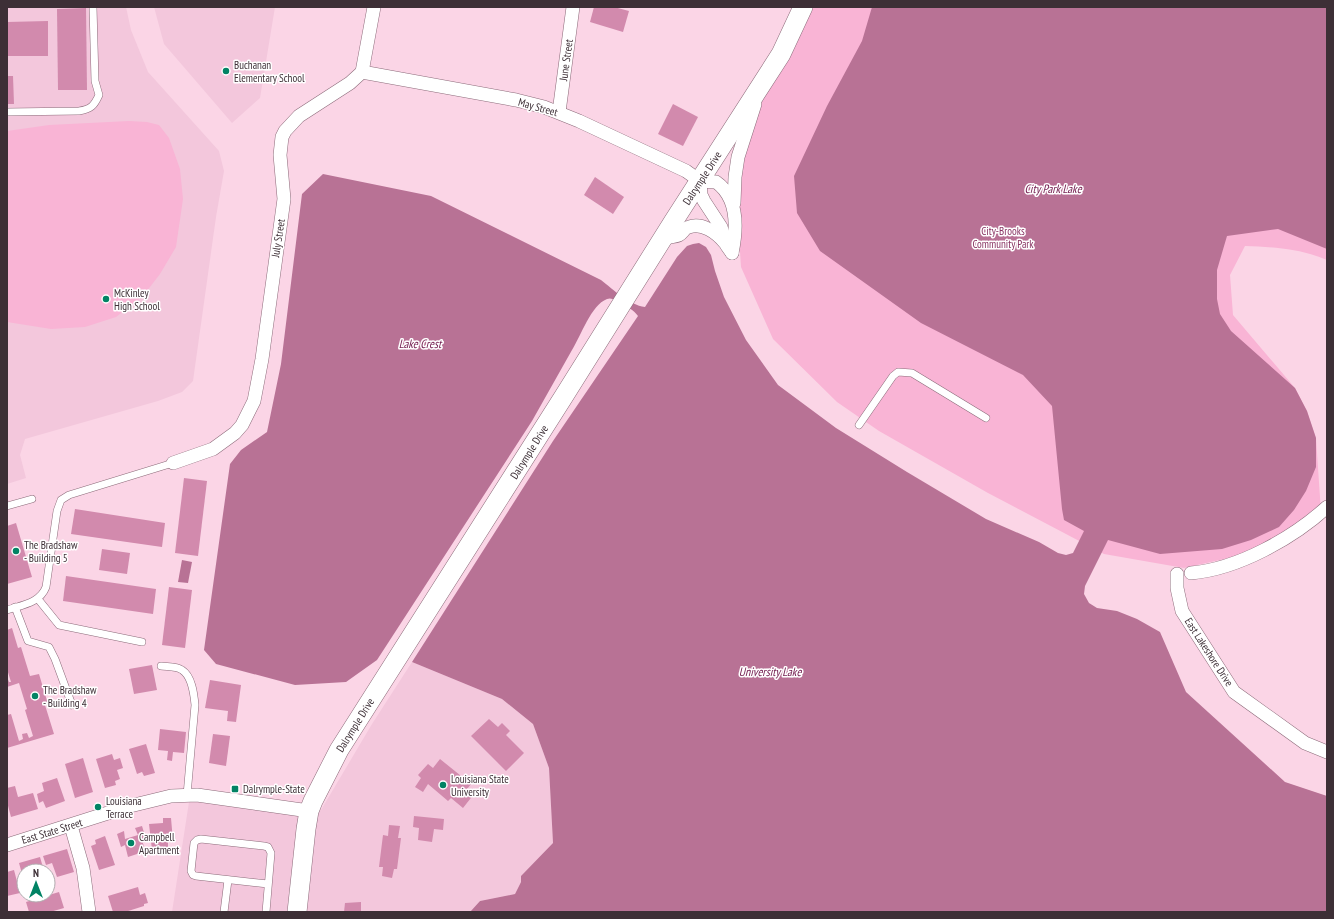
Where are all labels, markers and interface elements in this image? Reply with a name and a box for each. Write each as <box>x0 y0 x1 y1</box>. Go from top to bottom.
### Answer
street label: June Street <box>556 38 576 83</box>
place label: Buchanan Elementary School <box>234 58 305 85</box>
marker: Buchanan Elementary School <box>221 66 231 76</box>
street label: May Street <box>517 95 559 119</box>
street label: Dalrymple Drive <box>679 148 725 208</box>
water label: City Park Lake <box>1024 181 1083 196</box>
street label: July Street <box>268 218 288 259</box>
park label: City-Brooks Community Park <box>972 224 1034 251</box>
place label: McKinley High School <box>114 286 160 313</box>
marker: McKinley High School <box>101 294 111 304</box>
water label: Lake Crest <box>399 336 443 351</box>
street label: Dalrymple Drive <box>507 422 551 482</box>
place label: The Bradshaw - Building 5 <box>24 538 78 565</box>
marker: The Bradshaw - Building 5 <box>11 546 21 556</box>
street label: East Lakeshore Drive <box>1182 615 1237 689</box>
water label: University Lake <box>739 664 802 679</box>
place label: The Bradshaw - Building 4 <box>43 683 97 710</box>
marker: The Bradshaw - Building 4 <box>30 691 40 701</box>
street label: Dalrymple Drive <box>333 695 377 755</box>
place label: Louisiana State University <box>451 772 509 799</box>
marker: Louisiana State University <box>438 780 448 790</box>
place label: Dalrymple-State <box>243 782 305 796</box>
marker: Dalrymple-State <box>230 784 240 794</box>
place label: Louisiana Terrace <box>106 794 142 821</box>
marker: Louisiana Terrace <box>93 802 103 812</box>
street label: East State Street <box>20 815 84 847</box>
place label: Campbell Apartment <box>139 830 179 857</box>
marker: Campbell Apartment <box>126 838 136 848</box>
north arrow <box>16 863 56 903</box>
text: N <box>33 866 39 880</box>

